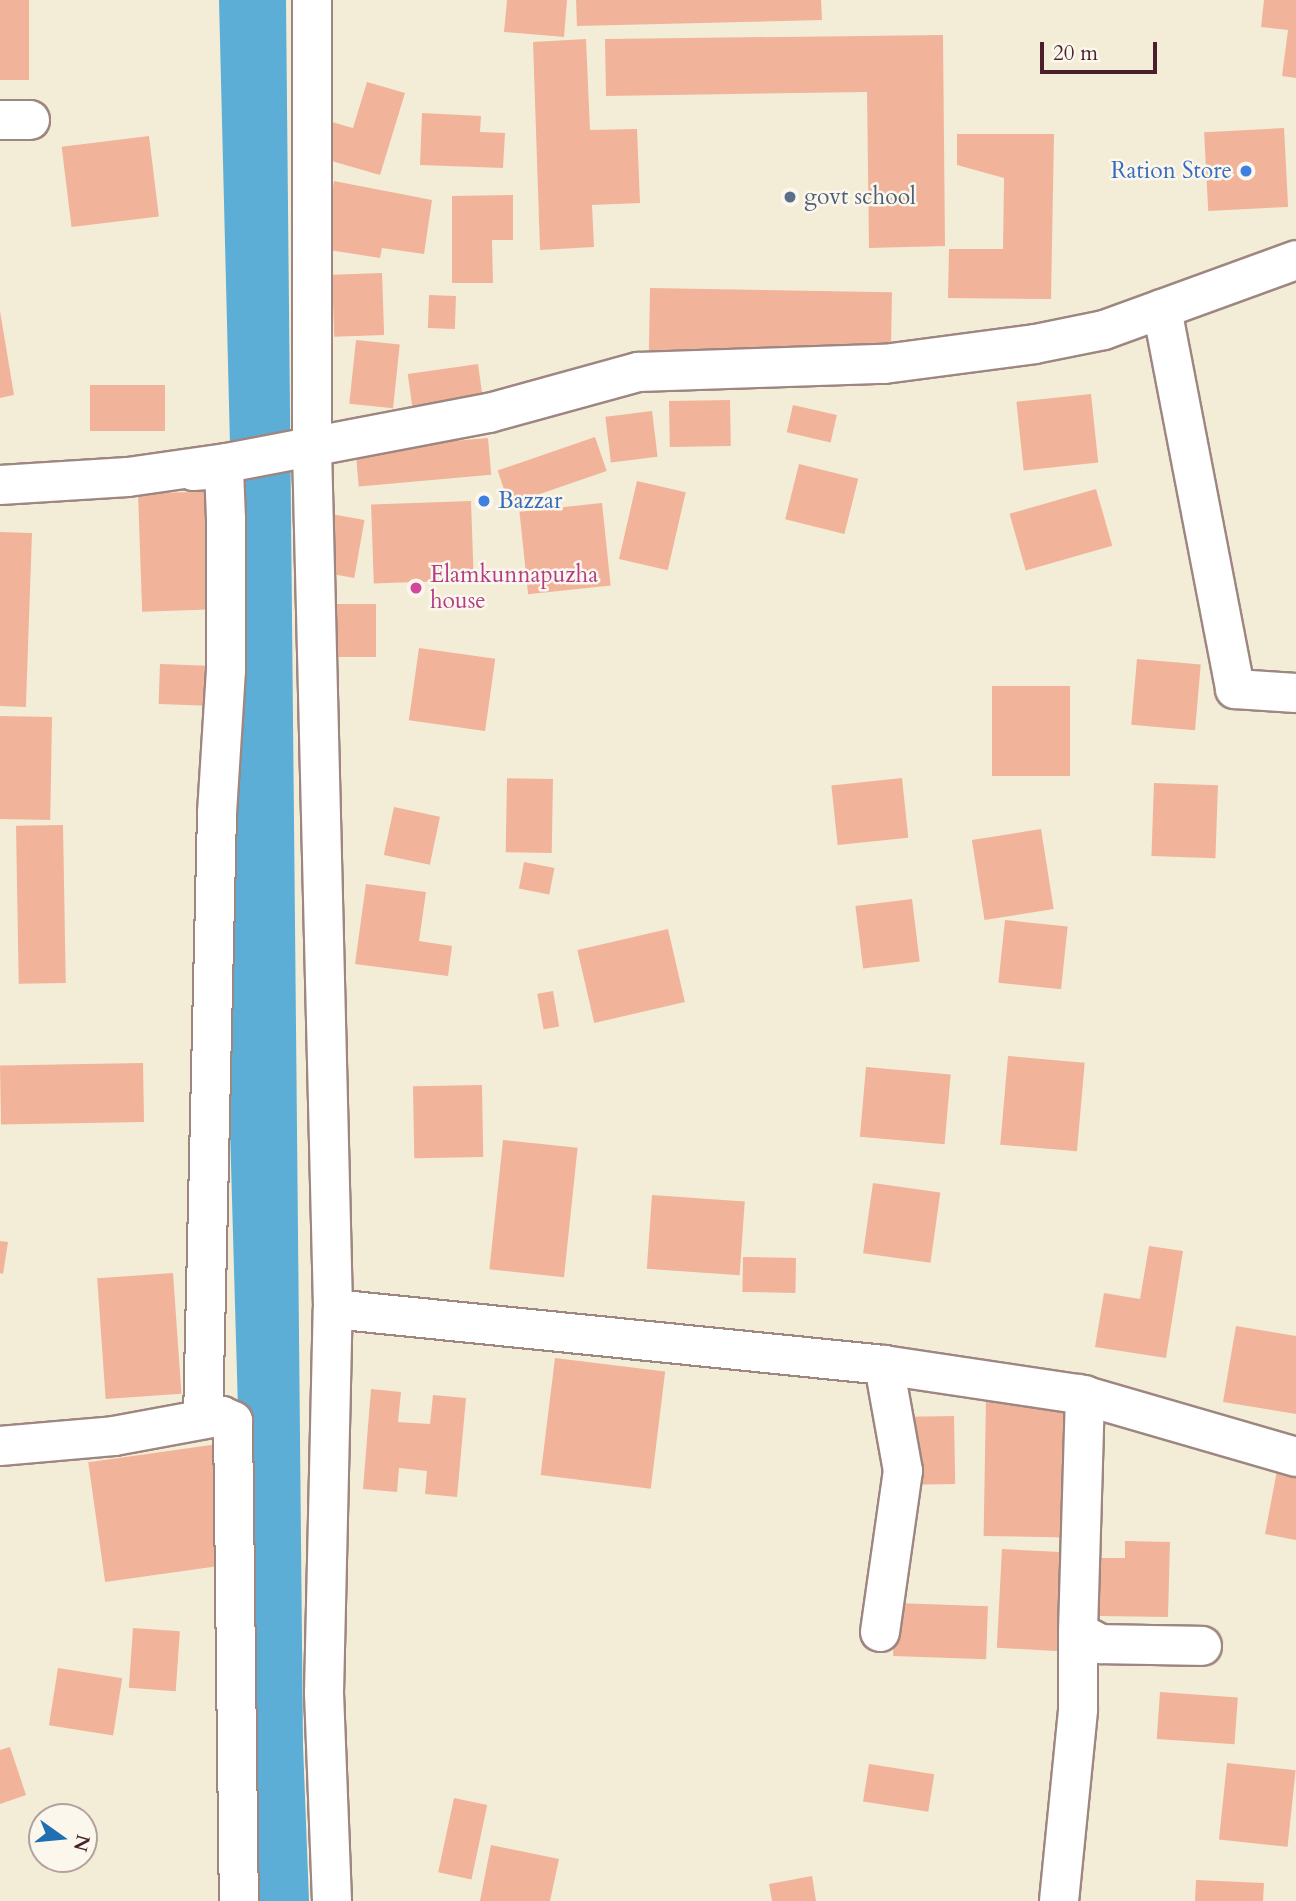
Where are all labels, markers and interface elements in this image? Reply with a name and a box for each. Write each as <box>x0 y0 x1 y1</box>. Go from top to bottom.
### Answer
scale bar <box>1044 28 1161 72</box>
text: 20 m <box>1053 39 1098 68</box>
place label: Ration Store <box>1111 157 1232 185</box>
marker: Ration Store <box>1238 163 1254 179</box>
place label: govt school <box>804 183 916 211</box>
marker: govt school <box>782 189 798 205</box>
place label: Bazzar <box>498 487 562 515</box>
marker: Bazzar <box>476 493 492 509</box>
place label: Elamkunnapuzha house <box>430 561 598 615</box>
marker: Elamkunnapuzha house <box>408 580 424 596</box>
north arrow <box>28 1803 98 1873</box>
text: N <box>67 1832 96 1854</box>

